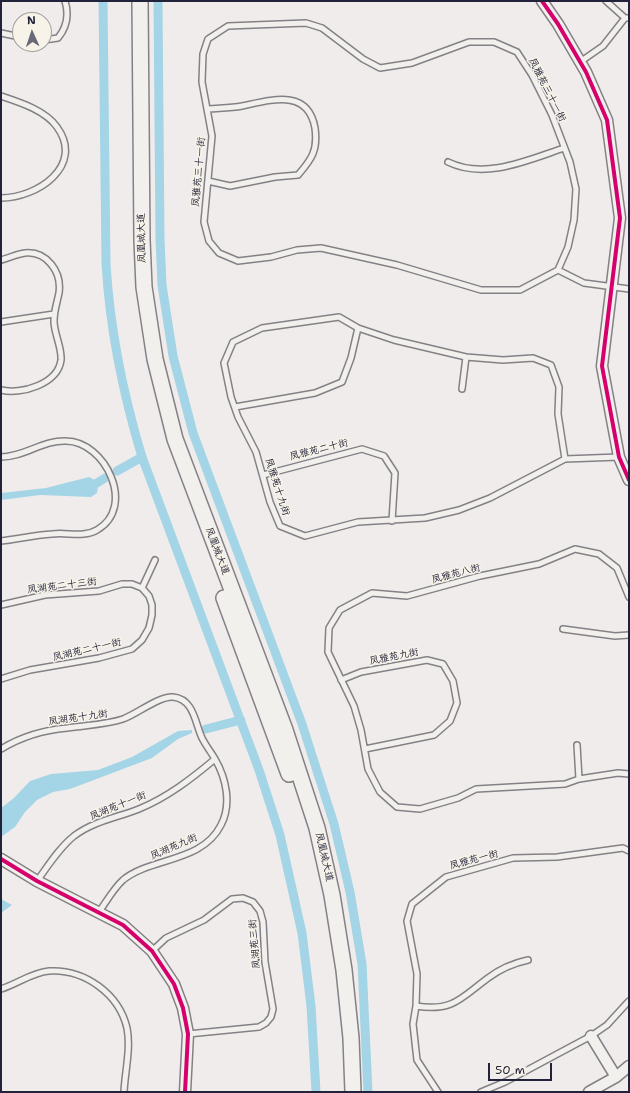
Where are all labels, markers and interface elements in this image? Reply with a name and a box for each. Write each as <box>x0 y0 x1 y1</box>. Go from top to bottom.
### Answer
north arrow <box>12 12 52 52</box>
text: N <box>27 13 36 28</box>
street label: 凤雅苑三十一街 <box>526 56 568 124</box>
street label: 凤雅苑三十一街 <box>190 137 208 207</box>
street label: 凤凰城大道 <box>136 213 148 263</box>
street label: 凤雅苑二十街 <box>288 437 350 463</box>
street label: 凤雅苑十九街 <box>262 457 292 517</box>
street label: 凤凰城大道 <box>202 526 232 576</box>
street label: 凤雅苑八街 <box>430 562 482 586</box>
street label: 凤湖苑二十三街 <box>27 576 97 596</box>
street label: 凤湖苑二十一街 <box>52 636 122 664</box>
street label: 凤雅苑九街 <box>368 646 420 668</box>
street label: 凤湖苑十九街 <box>47 708 109 728</box>
street label: 凤湖苑十一街 <box>88 789 148 823</box>
street label: 凤凰城大道 <box>313 831 335 883</box>
street label: 凤湖苑九街 <box>149 832 199 862</box>
street label: 凤雅苑一街 <box>448 848 500 872</box>
street label: 凤湖苑三街 <box>247 919 263 969</box>
scale bar <box>490 1055 554 1081</box>
text: 50 m <box>495 1062 525 1078</box>

